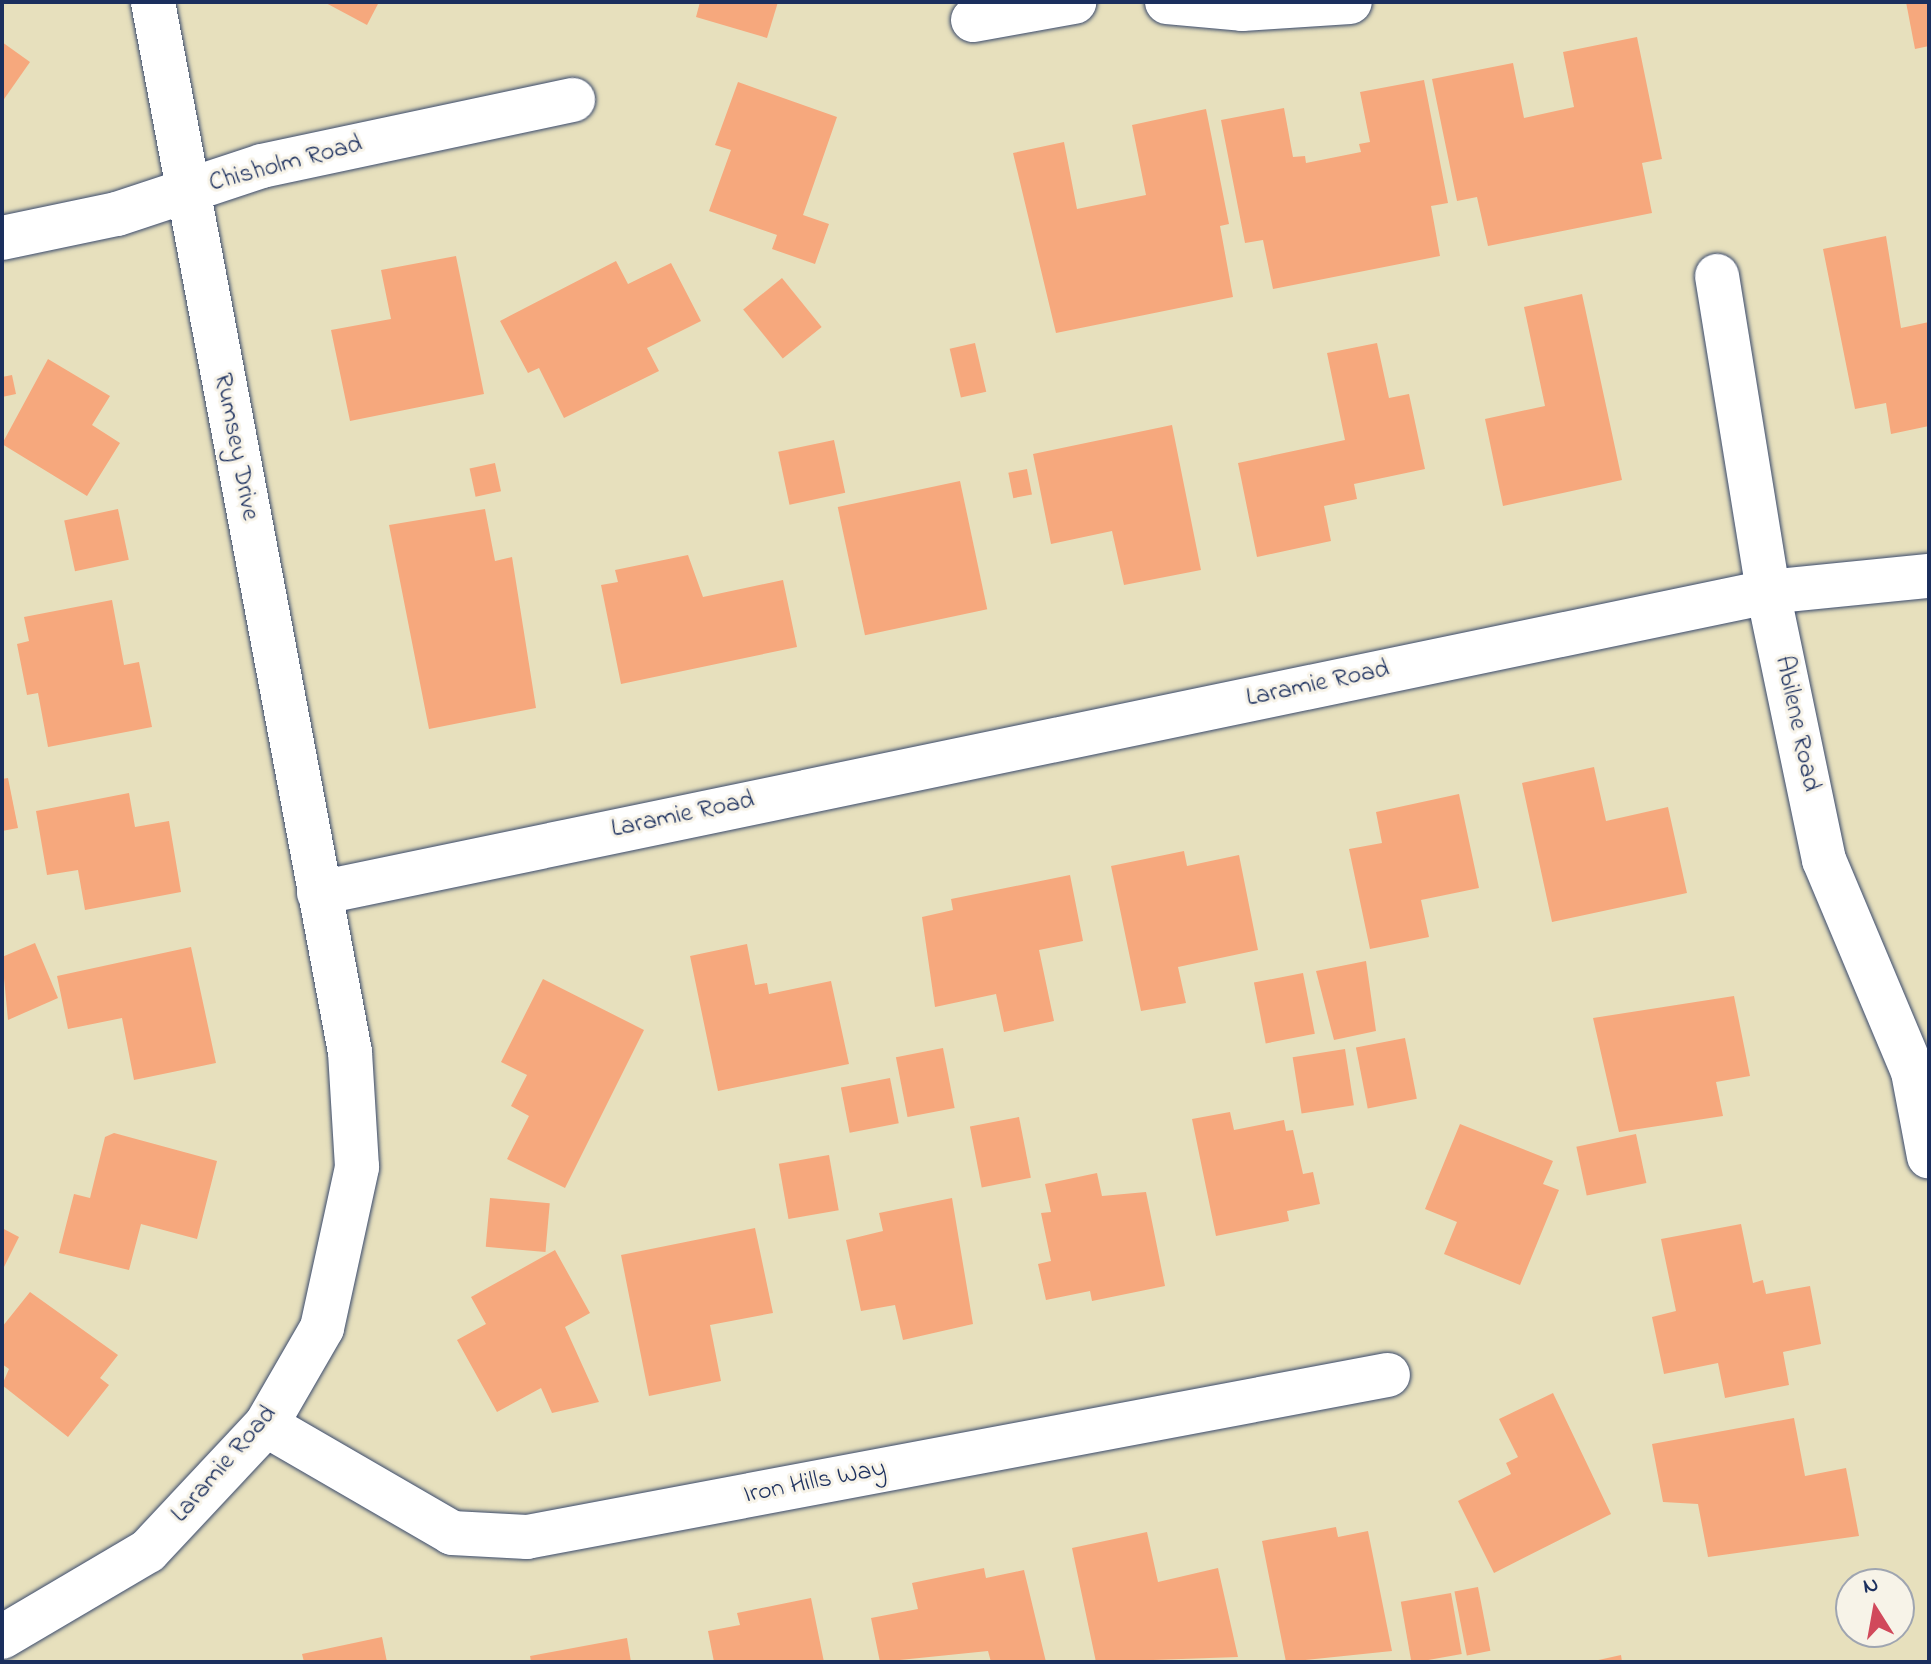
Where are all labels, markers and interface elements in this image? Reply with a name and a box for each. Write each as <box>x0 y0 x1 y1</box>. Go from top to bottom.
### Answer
street label: Chisholm Road <box>206 130 366 200</box>
street label: Rumsey Drive <box>205 371 265 523</box>
street label: Abilene Road <box>1766 653 1826 795</box>
street label: Laramie Road <box>1244 655 1392 715</box>
street label: Laramie Road <box>609 786 757 846</box>
street label: Laramie Road <box>166 1400 284 1530</box>
street label: Iron Hills Way <box>741 1454 889 1512</box>
north arrow <box>1835 1568 1915 1648</box>
text: N <box>1860 1569 1881 1604</box>

